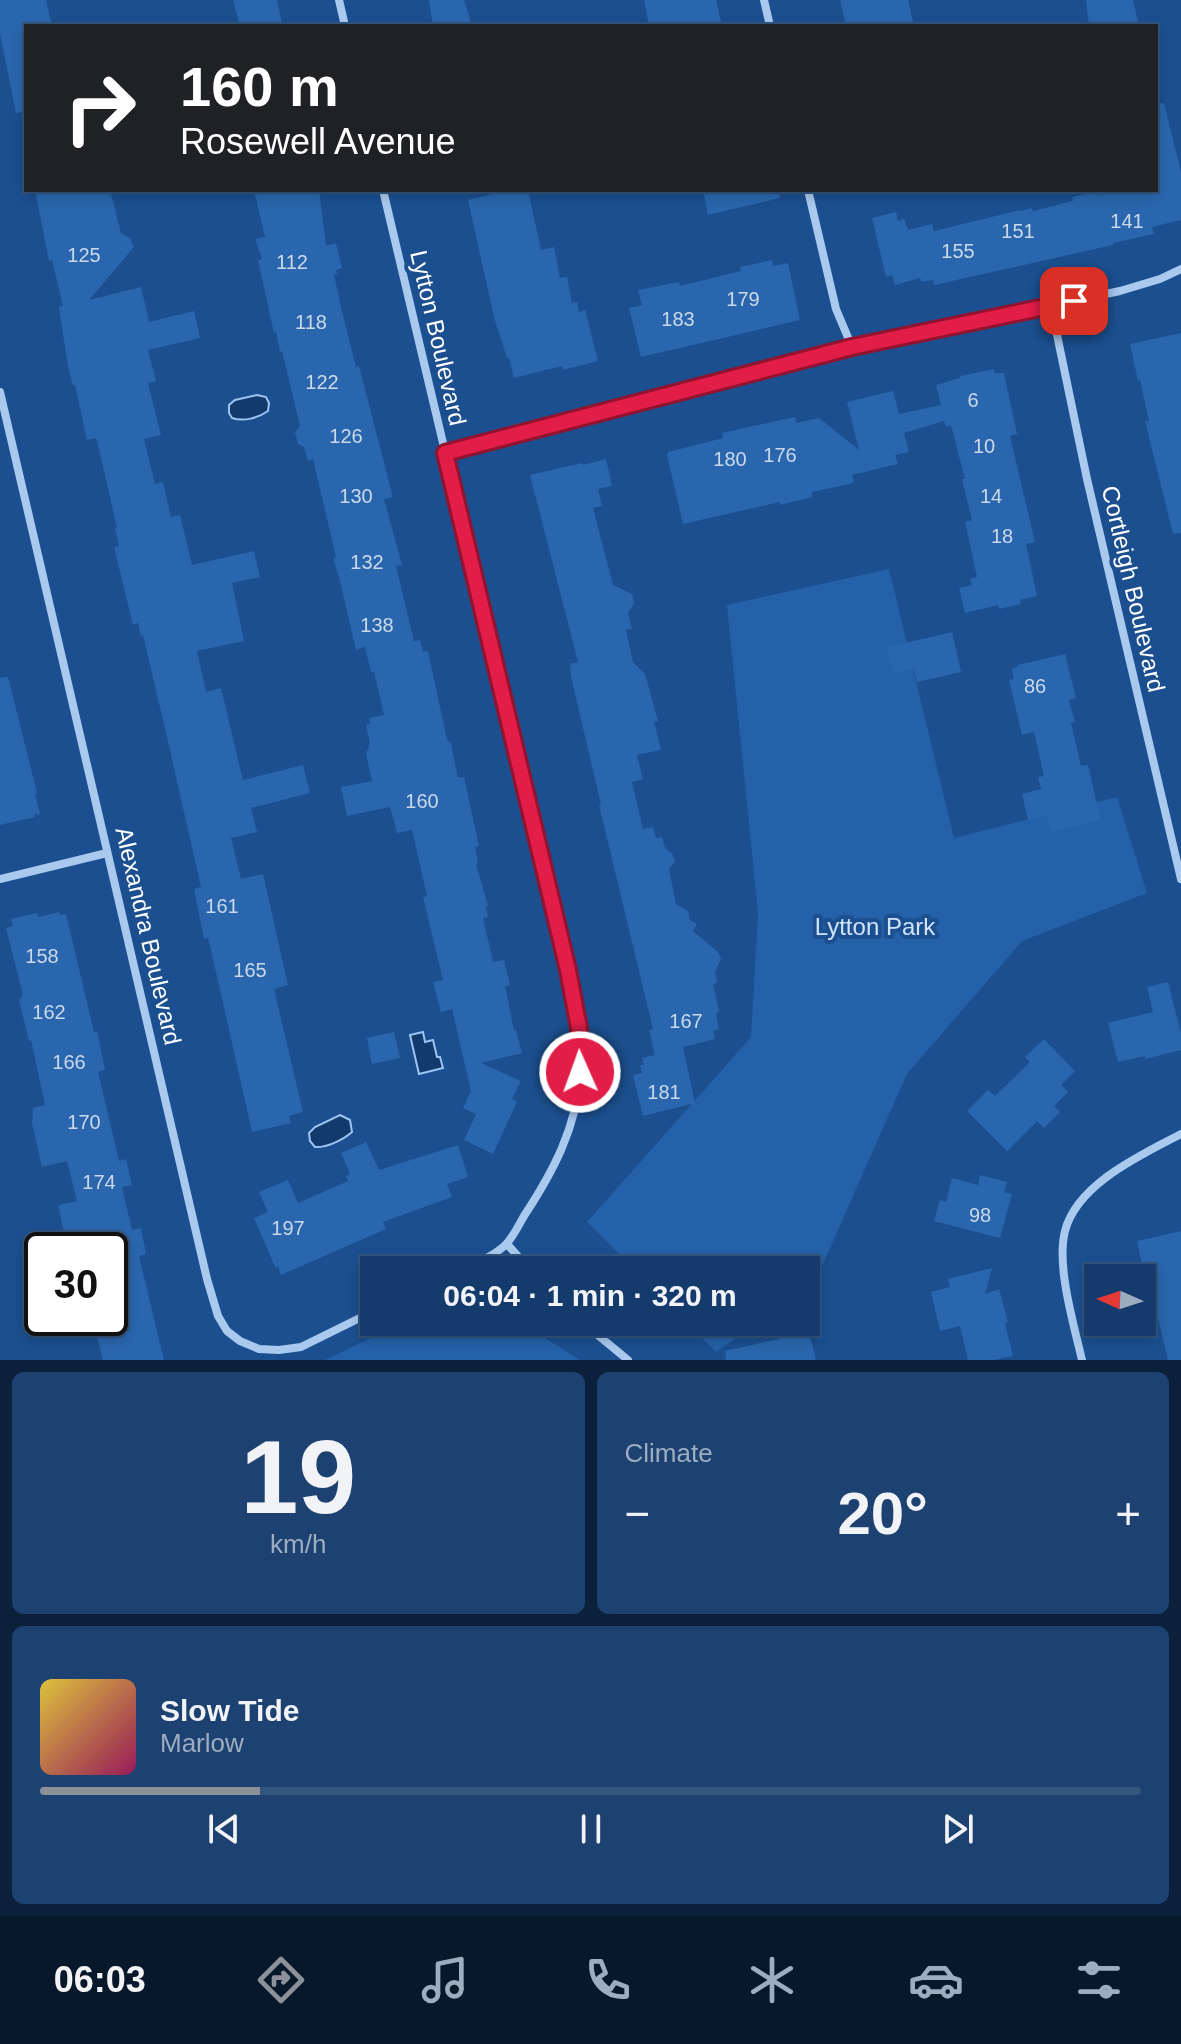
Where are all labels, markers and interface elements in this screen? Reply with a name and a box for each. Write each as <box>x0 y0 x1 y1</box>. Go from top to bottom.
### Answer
text: 160 m <box>180 55 339 118</box>
icon: right <box>48 56 152 160</box>
text: Rosewell Avenue <box>180 121 456 162</box>
house number: 141 <box>1110 210 1144 232</box>
house number: 151 <box>1001 220 1035 242</box>
house number: 155 <box>941 240 975 262</box>
house number: 125 <box>67 244 101 266</box>
street label: Lytton Boulevard <box>405 248 472 428</box>
house number: 112 <box>276 251 308 273</box>
pin <box>1040 267 1108 335</box>
icon: arrive <box>1052 279 1096 323</box>
house number: 179 <box>726 288 760 310</box>
house number: 183 <box>661 308 695 330</box>
house number: 118 <box>295 311 327 333</box>
house number: 122 <box>305 371 339 393</box>
house number: 6 <box>967 389 979 411</box>
house number: 126 <box>329 425 363 447</box>
house number: 10 <box>973 435 995 457</box>
house number: 176 <box>763 444 797 466</box>
house number: 180 <box>713 448 747 470</box>
street label: Cortleigh Boulevard <box>1097 483 1170 695</box>
house number: 130 <box>339 485 373 507</box>
house number: 14 <box>980 485 1002 507</box>
house number: 18 <box>991 525 1013 547</box>
house number: 132 <box>350 551 384 573</box>
house number: 138 <box>360 614 394 636</box>
house number: 86 <box>1024 675 1046 697</box>
house number: 160 <box>405 790 439 812</box>
street label: Alexandra Boulevard <box>110 824 187 1047</box>
house number: 161 <box>205 895 239 917</box>
park label: Lytton Park <box>815 913 936 940</box>
house number: 158 <box>25 945 59 967</box>
house number: 165 <box>233 959 267 981</box>
house number: 162 <box>32 1001 66 1023</box>
house number: 167 <box>669 1010 703 1032</box>
position arrow <box>538 1030 622 1114</box>
house number: 166 <box>52 1051 86 1073</box>
house number: 181 <box>647 1081 681 1103</box>
house number: 170 <box>67 1111 101 1133</box>
house number: 174 <box>82 1171 116 1193</box>
house number: 98 <box>969 1204 991 1226</box>
house number: 197 <box>271 1217 305 1239</box>
speed limit sign: 30 <box>24 1232 128 1336</box>
north arrow <box>1084 1264 1156 1336</box>
map controls <box>1084 1264 1156 1336</box>
text: 06:04 · 1 min · 320 m <box>443 1279 737 1312</box>
text: 19 <box>240 1419 356 1535</box>
text: Climate <box>625 1438 713 1468</box>
text: 20° <box>837 1480 928 1547</box>
text: − <box>625 1489 650 1538</box>
text: + <box>1115 1489 1141 1538</box>
text: km/h <box>270 1529 326 1559</box>
text: Slow Tide <box>160 1694 299 1727</box>
text: Marlow <box>160 1728 244 1758</box>
icon: previous <box>202 1807 246 1851</box>
icon: pause <box>569 1807 613 1851</box>
icon: next <box>936 1807 980 1851</box>
icon: directions <box>253 1952 309 2008</box>
icon: music <box>417 1952 473 2008</box>
icon: phone <box>580 1952 636 2008</box>
icon: climate <box>744 1952 800 2008</box>
icon: car <box>908 1952 964 2008</box>
icon: filters <box>1071 1952 1127 2008</box>
text: 06:03 <box>54 1959 146 2000</box>

